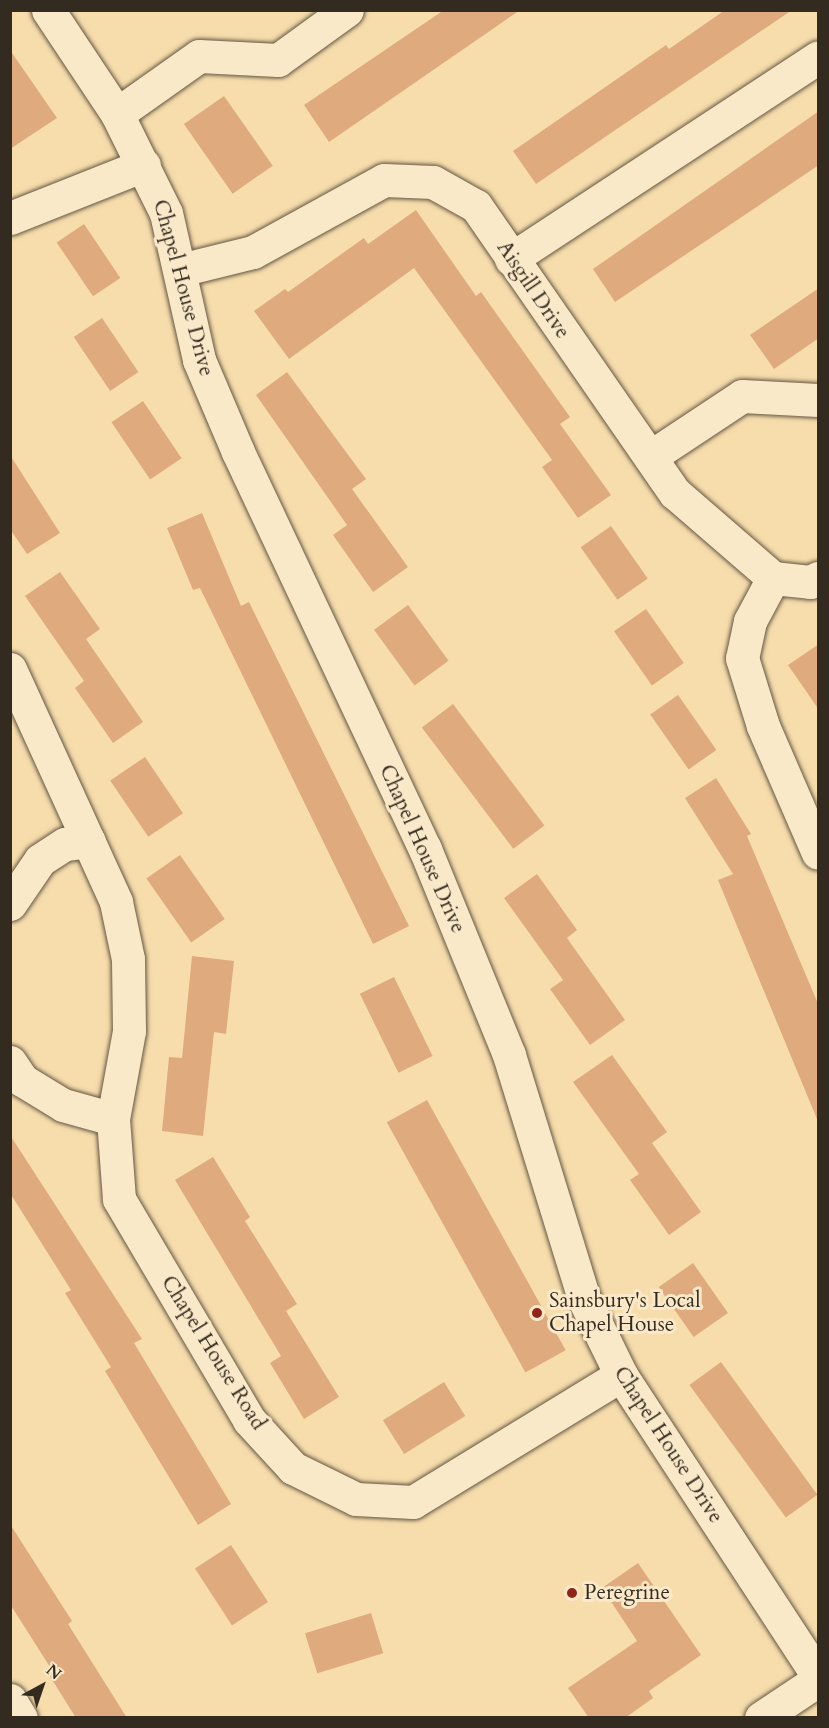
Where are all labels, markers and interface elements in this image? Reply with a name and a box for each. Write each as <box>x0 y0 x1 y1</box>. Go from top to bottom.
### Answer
street label: Chapel House Drive <box>147 197 219 379</box>
street label: Aisgill Drive <box>491 236 575 344</box>
street label: Chapel House Drive <box>374 761 470 937</box>
street label: Chapel House Road <box>155 1271 271 1435</box>
place label: Sainsbury's Local Chapel House <box>549 1288 700 1338</box>
marker: Sainsbury's Local Chapel House <box>530 1306 544 1320</box>
street label: Chapel House Drive <box>608 1362 728 1528</box>
place label: Peregrine <box>584 1580 670 1606</box>
marker: Peregrine <box>565 1586 579 1600</box>
north arrow <box>12 1656 72 1716</box>
text: N <box>41 1659 66 1685</box>

